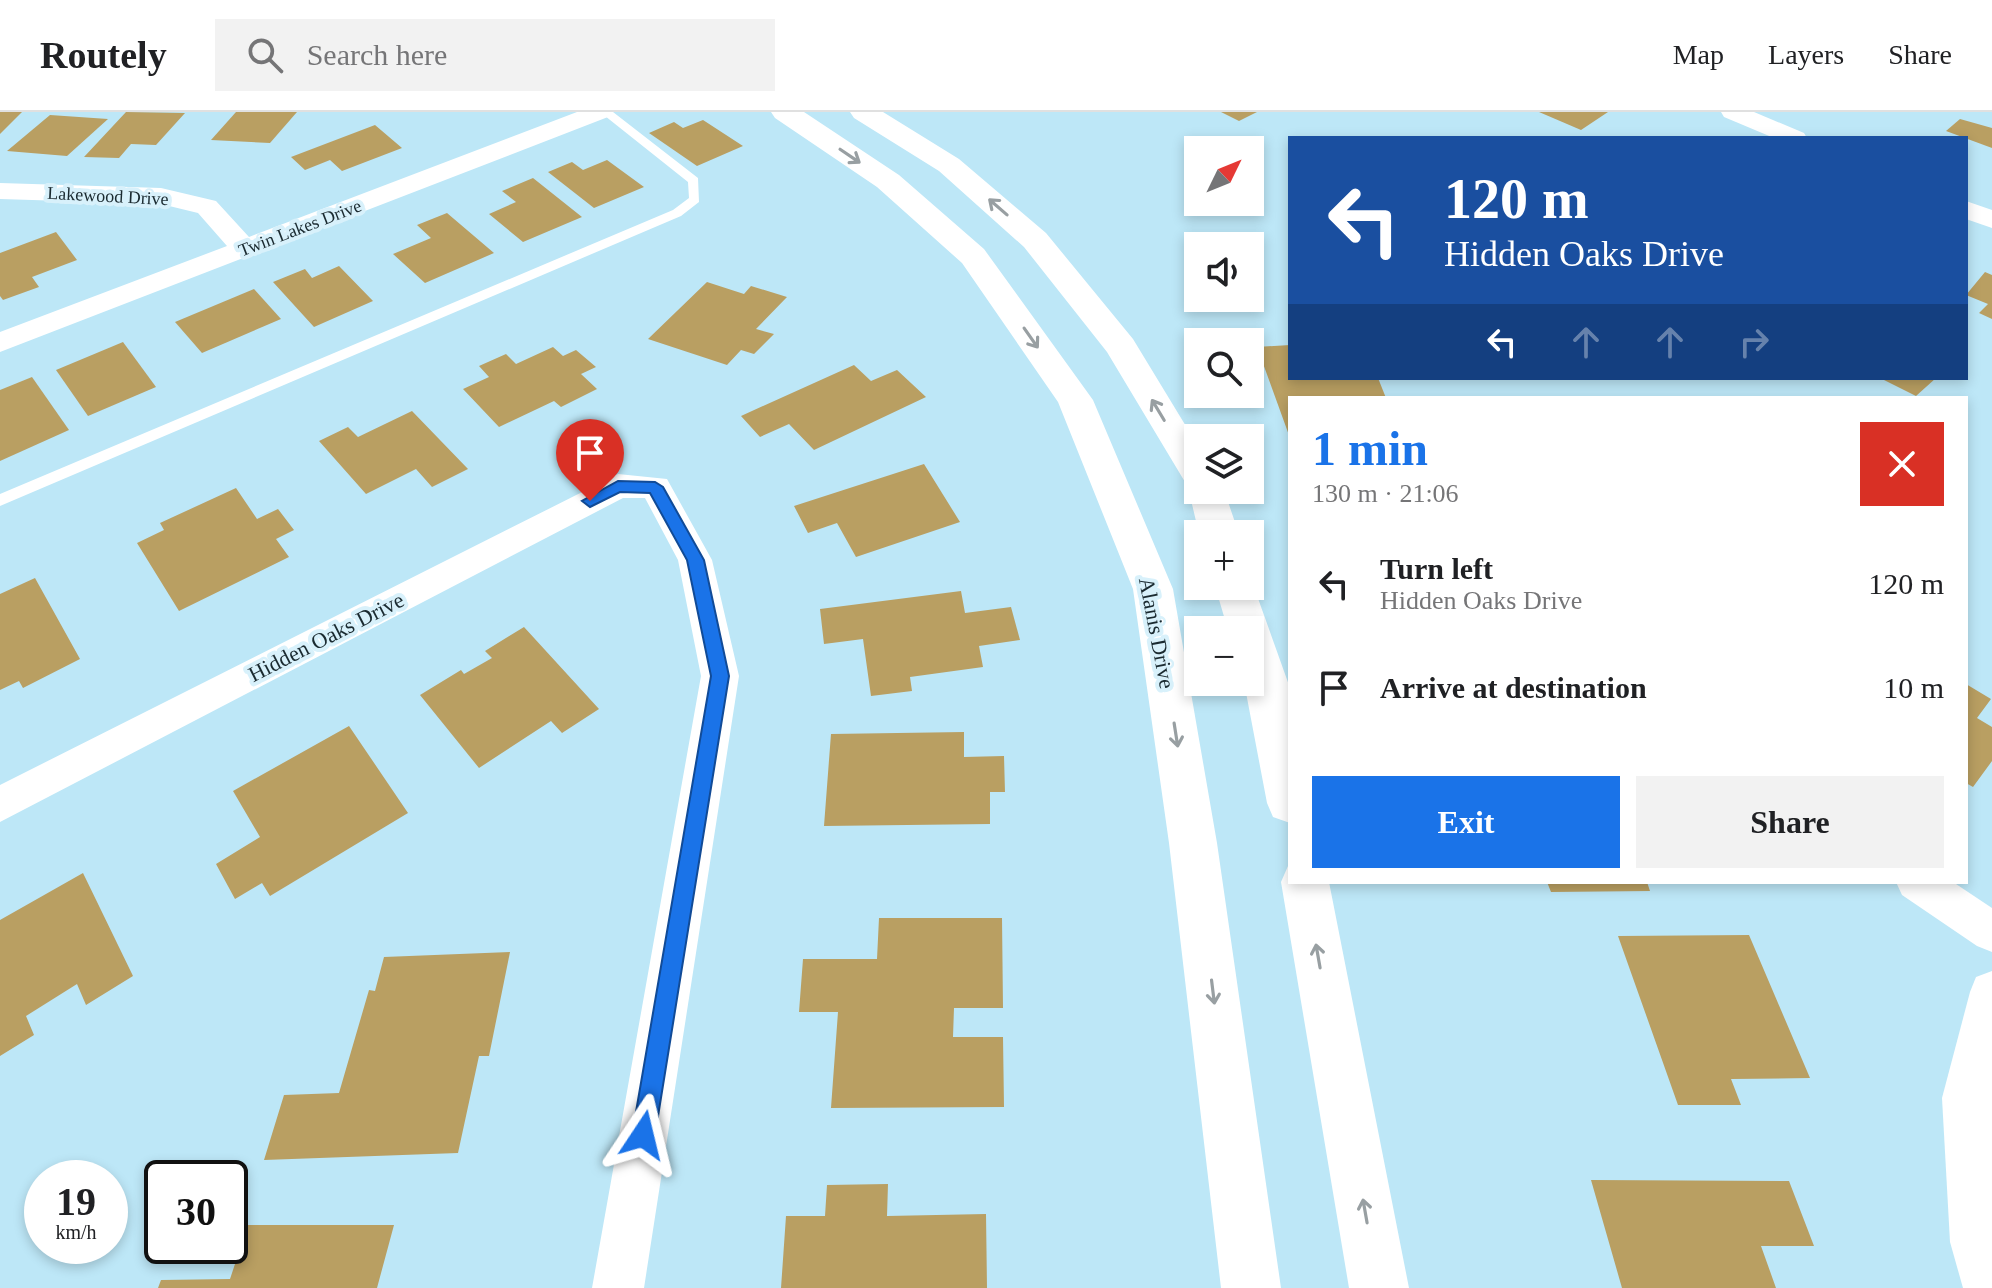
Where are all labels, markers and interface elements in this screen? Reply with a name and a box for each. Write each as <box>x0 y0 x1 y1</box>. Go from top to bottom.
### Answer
search box <box>215 19 775 91</box>
icon: search <box>243 33 287 77</box>
text: Routely <box>40 34 167 76</box>
text: Search here <box>307 38 447 71</box>
text: Map <box>1673 39 1724 70</box>
text: Layers <box>1768 39 1844 70</box>
text: Share <box>1888 39 1952 70</box>
north arrow <box>1184 136 1264 216</box>
map controls <box>1184 136 1264 696</box>
one-way arrow <box>838 148 861 164</box>
icon: left <box>1312 168 1416 272</box>
text: 120 m <box>1444 168 1589 230</box>
street label: Lakewood Drive <box>47 183 169 209</box>
street label: Twin Lakes Drive <box>236 195 364 261</box>
one-way arrow <box>988 199 1008 217</box>
button: sound <box>1184 232 1264 312</box>
text: Hidden Oaks Drive <box>1444 234 1724 274</box>
icon: left <box>1480 320 1524 364</box>
icon: ahead <box>1564 320 1608 364</box>
icon: ahead <box>1648 320 1692 364</box>
icon: right <box>1732 320 1776 364</box>
one-way arrow <box>1023 327 1039 349</box>
button: search <box>1184 328 1264 408</box>
one-way arrow <box>1150 399 1166 422</box>
pin <box>556 419 624 501</box>
text: 1 min <box>1312 422 1428 475</box>
button: close <box>1860 422 1944 506</box>
button: layers <box>1184 424 1264 504</box>
icon: arrive <box>568 431 612 475</box>
text: 130 m · 21:06 <box>1312 479 1459 508</box>
button: + <box>1184 520 1264 600</box>
text: Turn left <box>1380 552 1493 585</box>
icon: left <box>1312 562 1356 606</box>
text: 120 m <box>1868 567 1944 600</box>
street label: Alanis Drive <box>1134 575 1180 691</box>
text: Hidden Oaks Drive <box>1380 586 1582 615</box>
street label: Hidden Oaks Drive <box>244 587 408 687</box>
button: − <box>1184 616 1264 696</box>
icon: arrive <box>1312 666 1356 710</box>
text: Arrive at destination <box>1380 671 1647 704</box>
text: 10 m <box>1883 671 1944 704</box>
one-way arrow <box>1169 722 1184 747</box>
button: Exit <box>1312 776 1620 868</box>
button: Share <box>1636 776 1944 868</box>
one-way arrow <box>1310 943 1325 969</box>
one-way arrow <box>1205 979 1220 1005</box>
position arrow <box>601 1093 685 1177</box>
speed limit sign: 30 <box>144 1160 248 1264</box>
text: 19 <box>56 1179 96 1224</box>
one-way arrow <box>1357 1199 1372 1225</box>
text: km/h <box>55 1221 97 1243</box>

